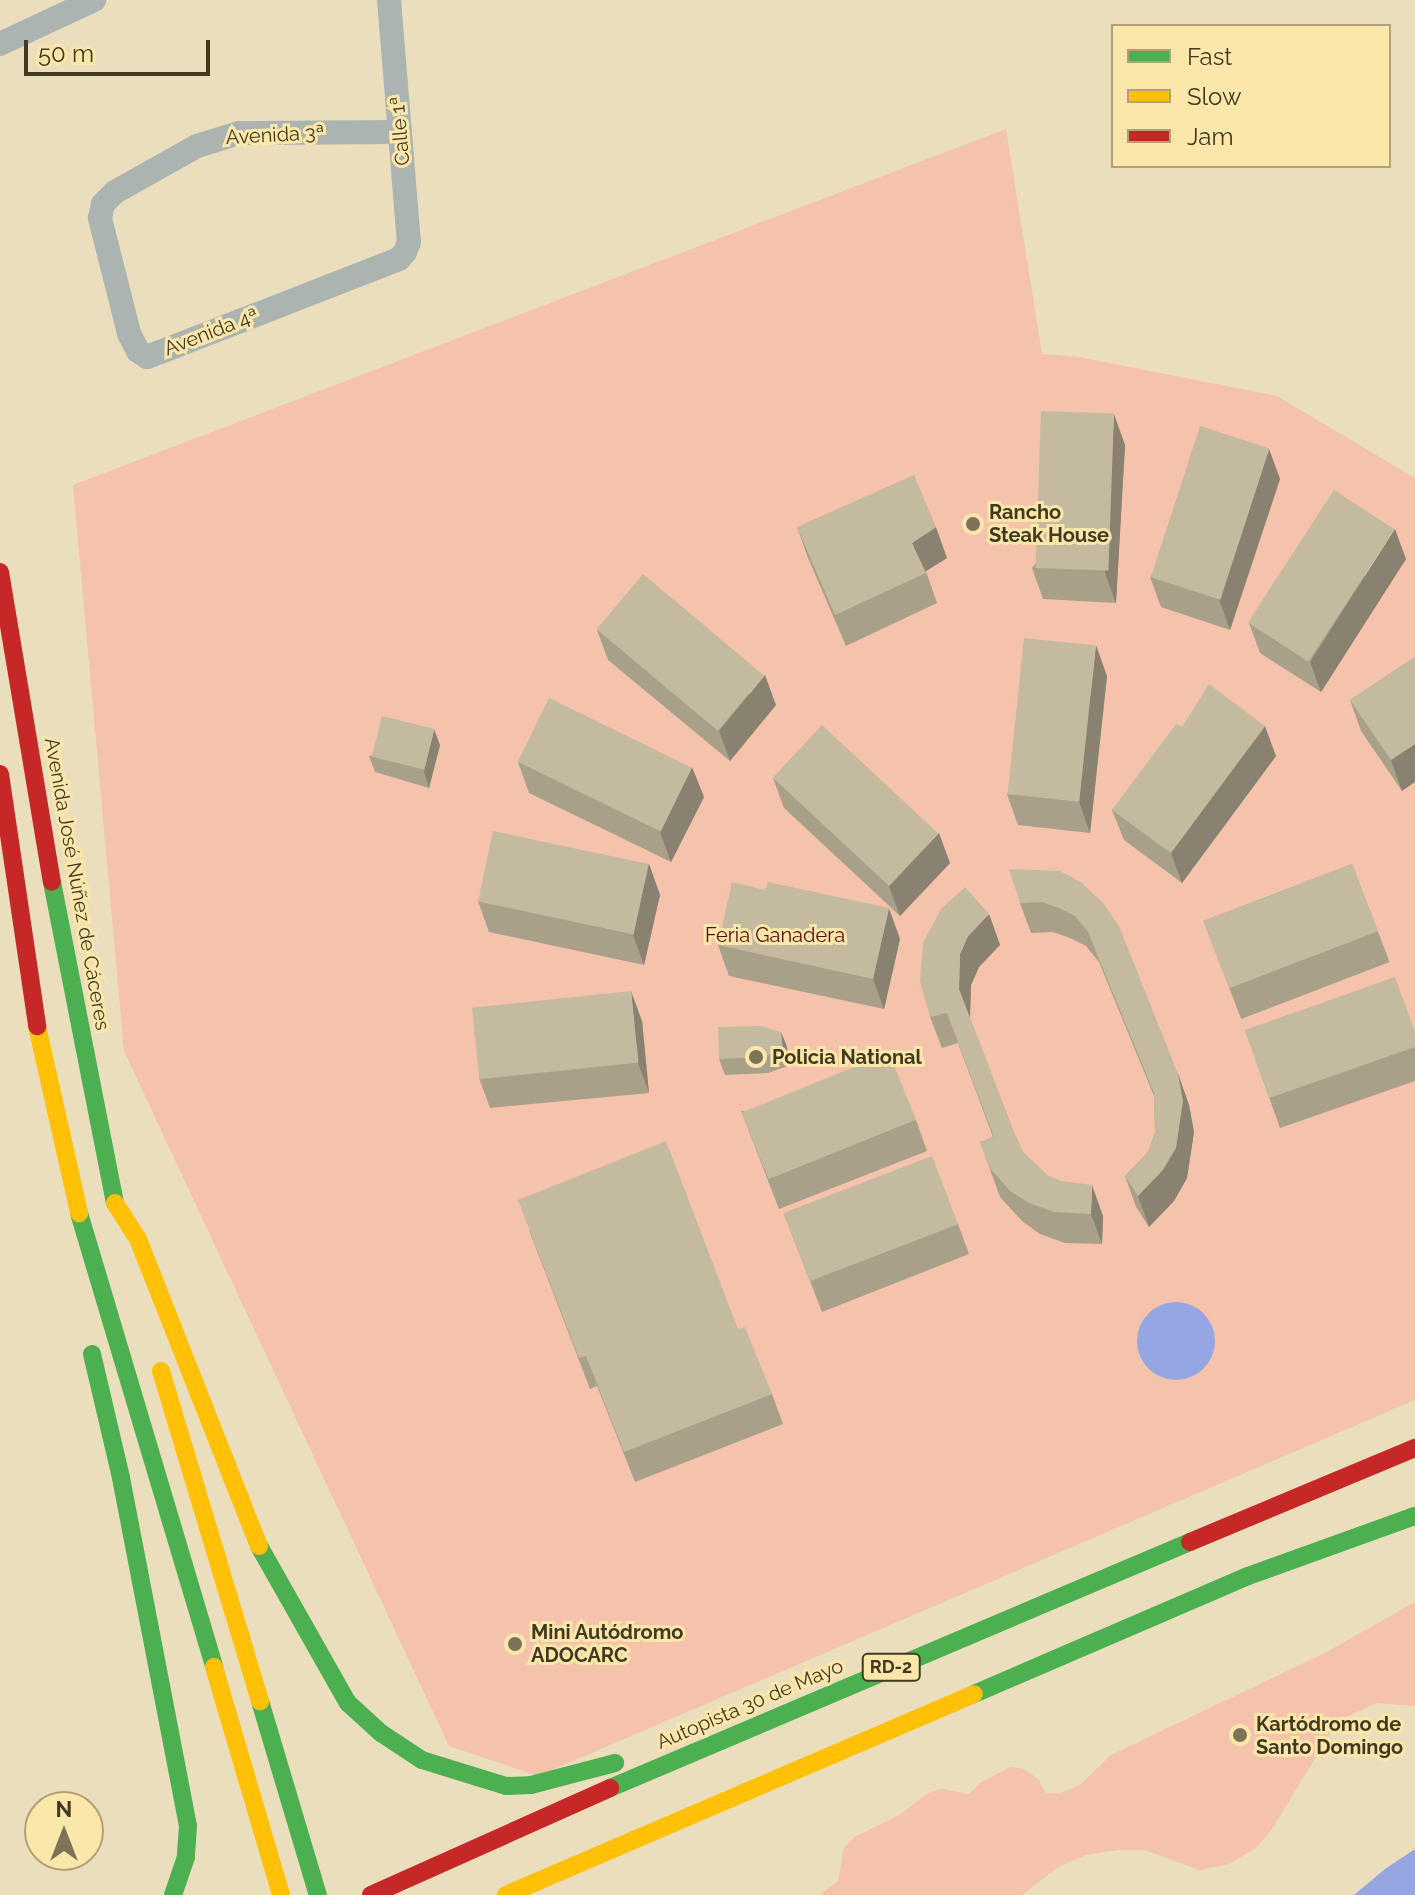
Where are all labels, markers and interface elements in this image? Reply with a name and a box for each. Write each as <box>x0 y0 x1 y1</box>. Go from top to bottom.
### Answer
scale bar <box>28 24 214 74</box>
legend <box>1111 24 1391 168</box>
text: 50 m <box>38 39 94 68</box>
text: Fast <box>1187 42 1232 71</box>
text: Slow <box>1187 82 1241 111</box>
street label: Calle 1ª <box>385 95 415 167</box>
street label: Avenida 3ª <box>225 120 325 150</box>
text: Jam <box>1187 122 1233 151</box>
street label: Avenida 4ª <box>161 303 261 361</box>
place label: Rancho Steak House <box>989 500 1109 547</box>
marker: Rancho Steak House <box>964 515 982 533</box>
street label: Avenida José Núñez de Cáceres <box>39 736 115 1032</box>
park label: Feria Ganadera <box>705 923 845 947</box>
place label: Policia National <box>772 1045 922 1069</box>
marker: Policia National <box>747 1048 765 1066</box>
place label: Mini Autódromo ADOCARC <box>531 1620 684 1667</box>
marker: Mini Autódromo ADOCARC <box>506 1635 524 1653</box>
road number: RD-2 <box>861 1653 921 1681</box>
street label: Autopista 30 de Mayo <box>653 1654 847 1754</box>
place label: Kartódromo de Santo Domingo <box>1256 1712 1403 1759</box>
marker: Kartódromo de Santo Domingo <box>1231 1726 1249 1744</box>
north arrow <box>24 1791 104 1871</box>
text: N <box>56 1796 72 1822</box>

